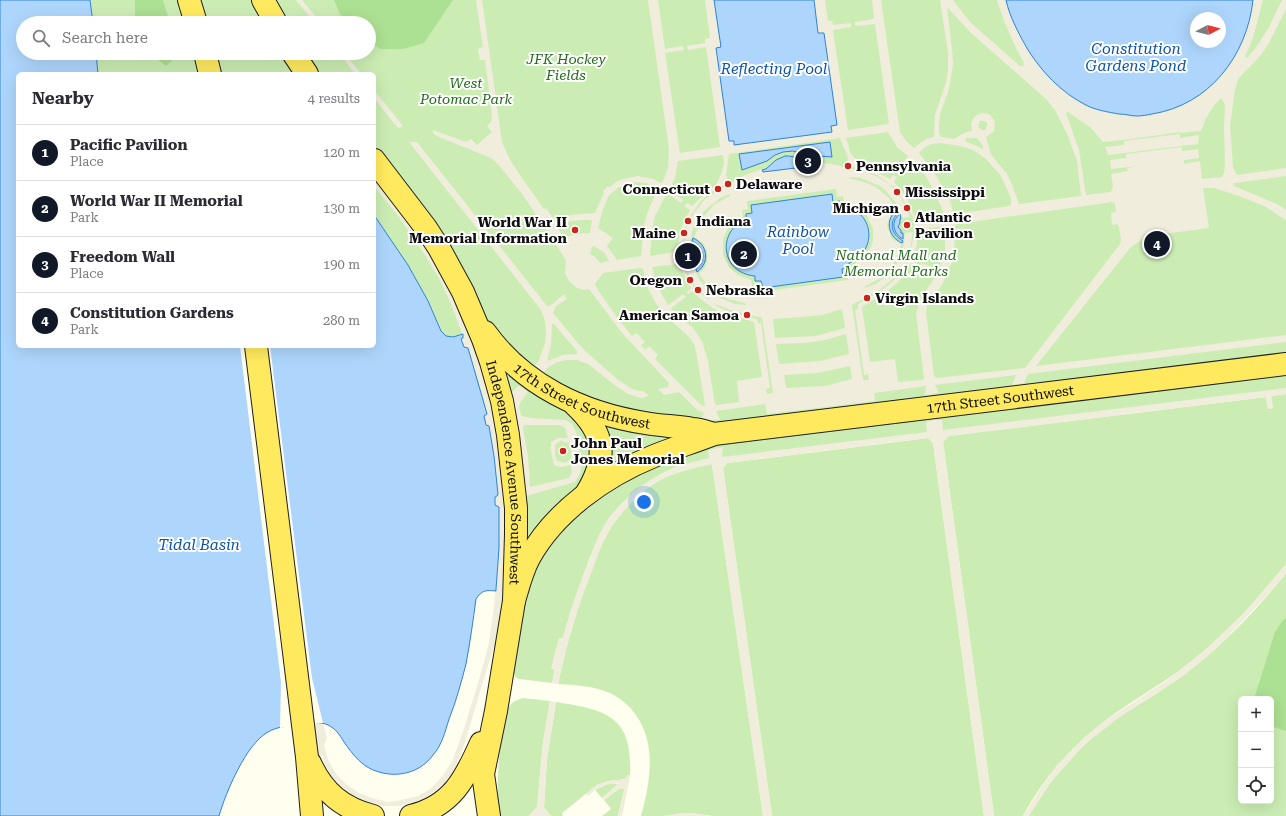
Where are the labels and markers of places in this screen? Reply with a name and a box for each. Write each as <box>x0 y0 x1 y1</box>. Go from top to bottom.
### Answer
pin: 3 <box>795 146 821 176</box>
place label: Pennsylvania <box>856 158 952 174</box>
marker: Pennsylvania <box>843 161 853 171</box>
place label: Delaware <box>736 176 803 192</box>
marker: Delaware <box>723 179 733 189</box>
place label: Connecticut <box>622 181 710 197</box>
marker: Connecticut <box>713 184 723 194</box>
place label: Mississippi <box>905 184 985 200</box>
marker: Mississippi <box>892 187 902 197</box>
place label: Michigan <box>833 200 900 216</box>
marker: Michigan <box>902 203 912 213</box>
place label: Atlantic Pavilion <box>915 209 974 241</box>
place label: Indiana <box>696 213 752 229</box>
place label: World War II Memorial Information <box>409 214 568 246</box>
marker: Indiana <box>683 216 693 226</box>
marker: Atlantic Pavilion <box>902 220 912 230</box>
marker: World War II Memorial Information <box>570 225 580 235</box>
place label: Maine <box>632 225 676 241</box>
marker: Maine <box>679 228 689 238</box>
pin: 4 <box>1144 229 1170 259</box>
pin: 2 <box>731 239 757 269</box>
pin: 1 <box>675 241 701 271</box>
place label: Oregon <box>629 272 683 288</box>
marker: Oregon <box>685 275 695 285</box>
place label: Nebraska <box>706 282 774 298</box>
marker: Nebraska <box>693 285 703 295</box>
place label: Virgin Islands <box>875 290 974 306</box>
marker: Virgin Islands <box>862 293 872 303</box>
place label: American Samoa <box>619 307 740 323</box>
marker: American Samoa <box>742 310 752 320</box>
place label: John Paul Jones Memorial <box>571 435 685 467</box>
marker: John Paul Jones Memorial <box>558 446 568 456</box>

